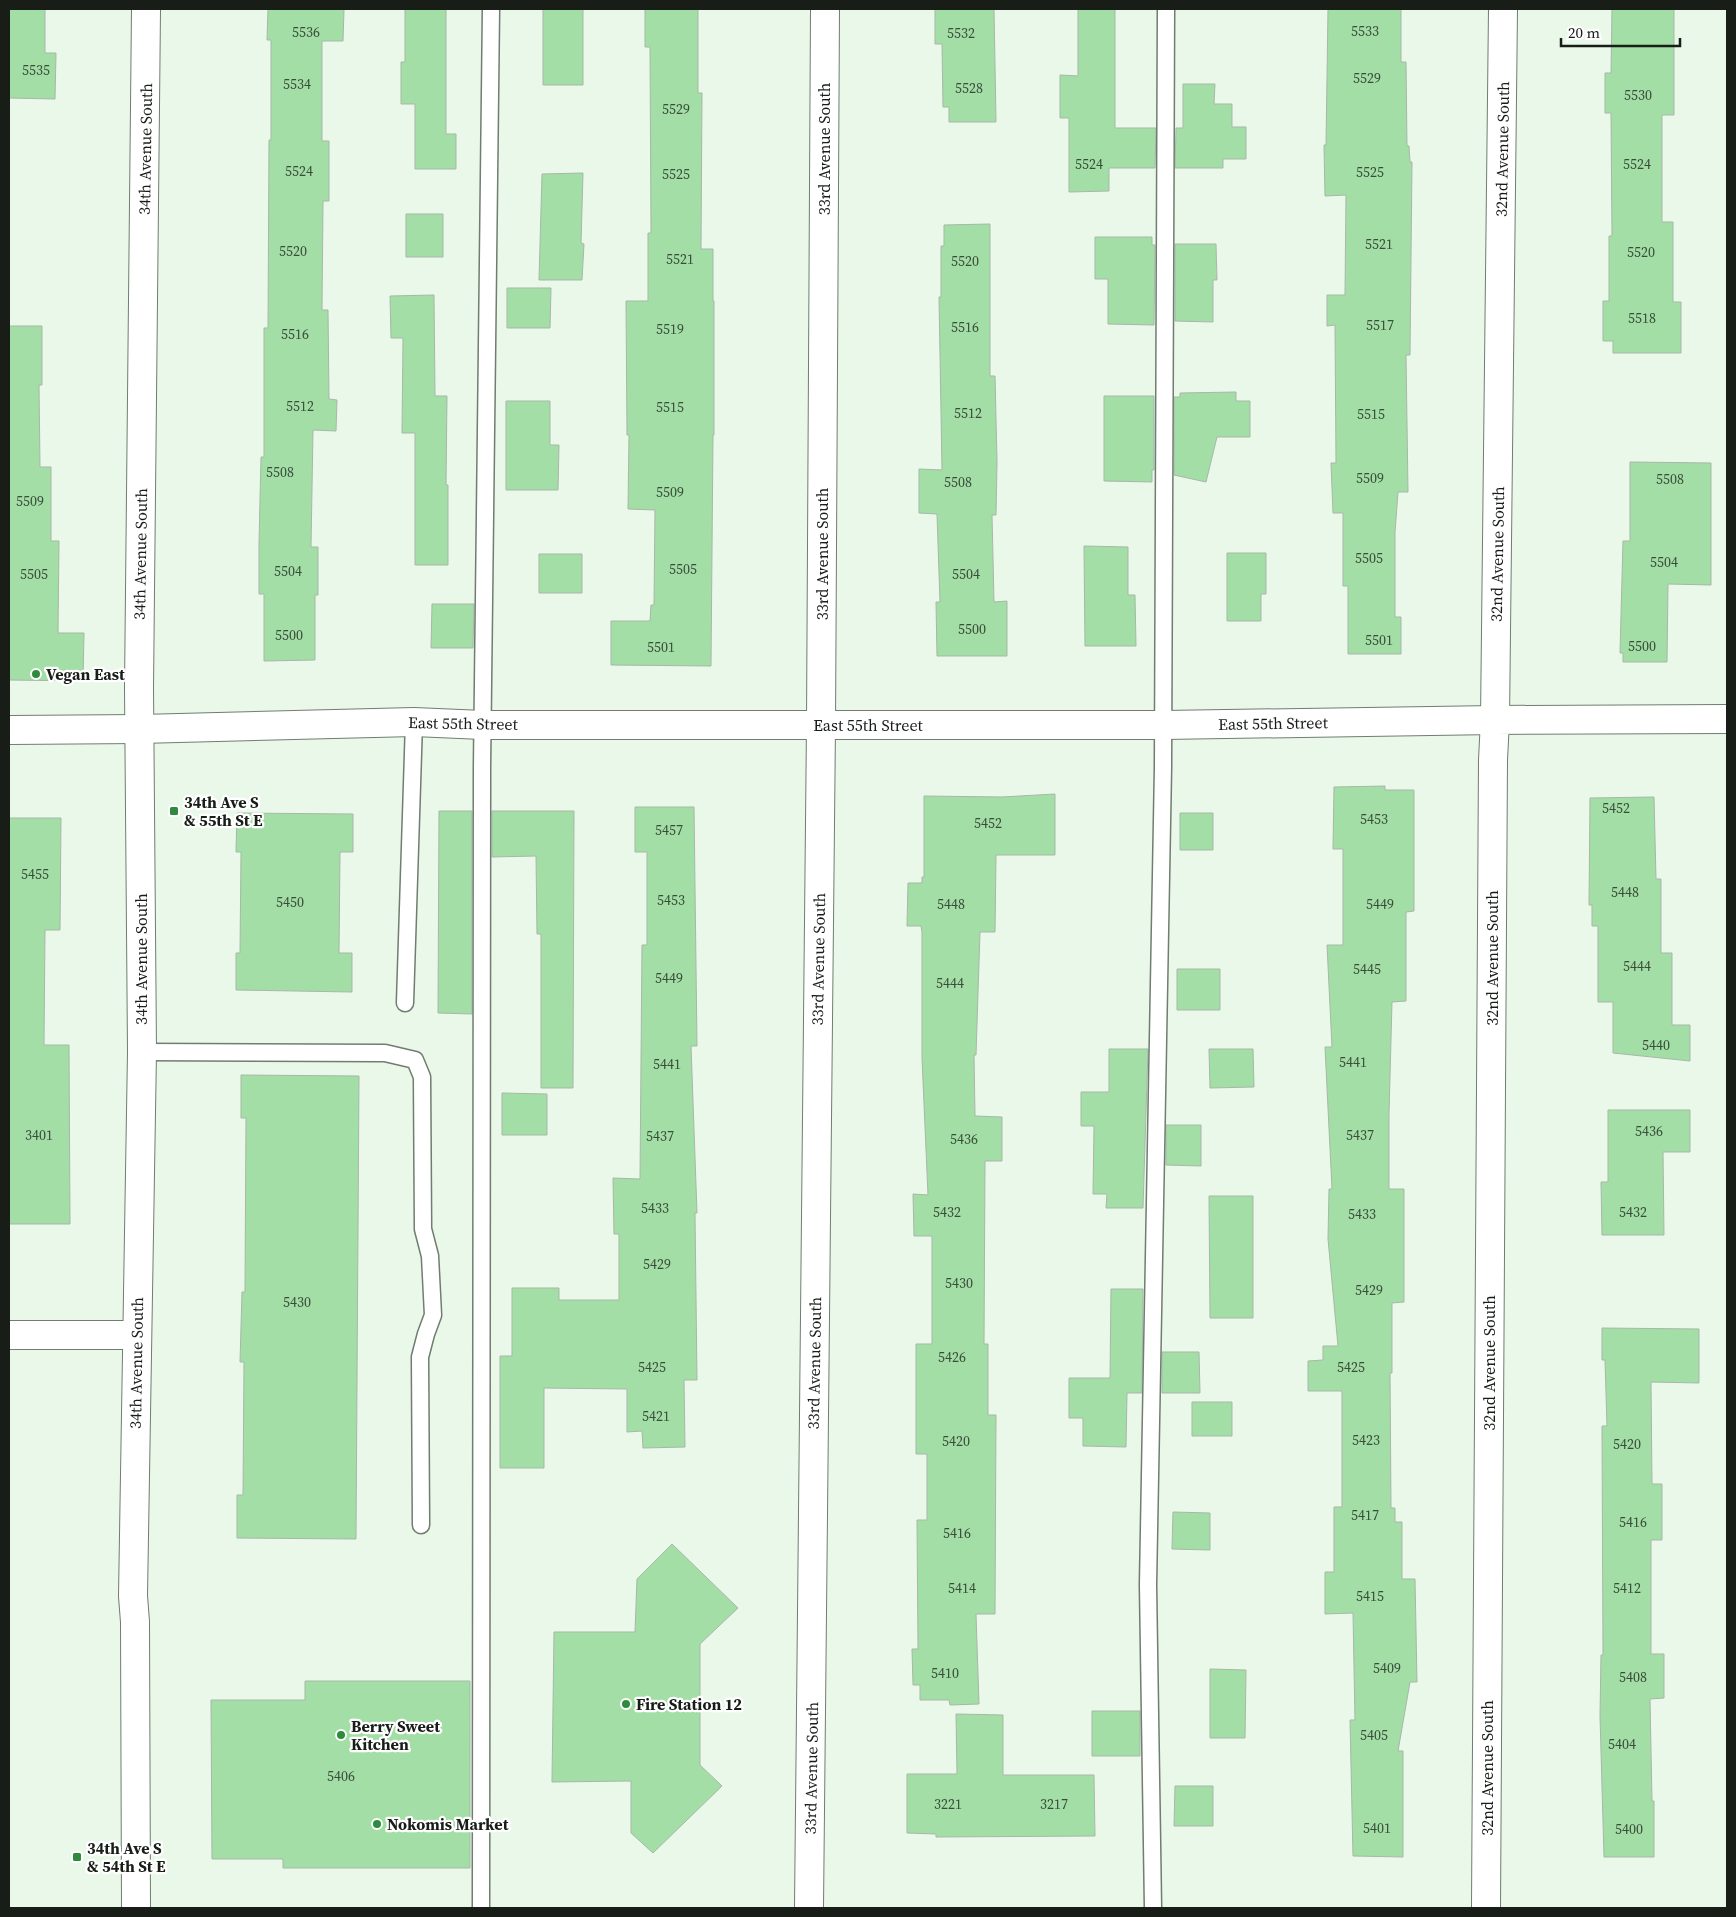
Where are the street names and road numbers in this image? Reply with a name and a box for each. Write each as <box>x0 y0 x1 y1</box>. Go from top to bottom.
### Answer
street label: 32nd Avenue South <box>1490 81 1514 217</box>
street label: 33rd Avenue South <box>813 82 835 215</box>
street label: 34th Avenue South <box>133 83 157 215</box>
street label: 32nd Avenue South <box>1485 486 1509 622</box>
street label: 33rd Avenue South <box>811 487 833 620</box>
street label: 34th Avenue South <box>128 488 152 620</box>
street label: East 55th Street <box>408 711 519 735</box>
street label: East 55th Street <box>1218 711 1329 735</box>
street label: East 55th Street <box>813 714 924 736</box>
street label: 32nd Avenue South <box>1481 890 1503 1026</box>
street label: 33rd Avenue South <box>806 892 830 1025</box>
street label: 34th Avenue South <box>130 893 152 1025</box>
street label: 32nd Avenue South <box>1478 1295 1500 1431</box>
street label: 33rd Avenue South <box>802 1296 826 1429</box>
street label: 34th Avenue South <box>124 1297 148 1429</box>
street label: 32nd Avenue South <box>1476 1700 1498 1836</box>
street label: 33rd Avenue South <box>799 1701 823 1834</box>

